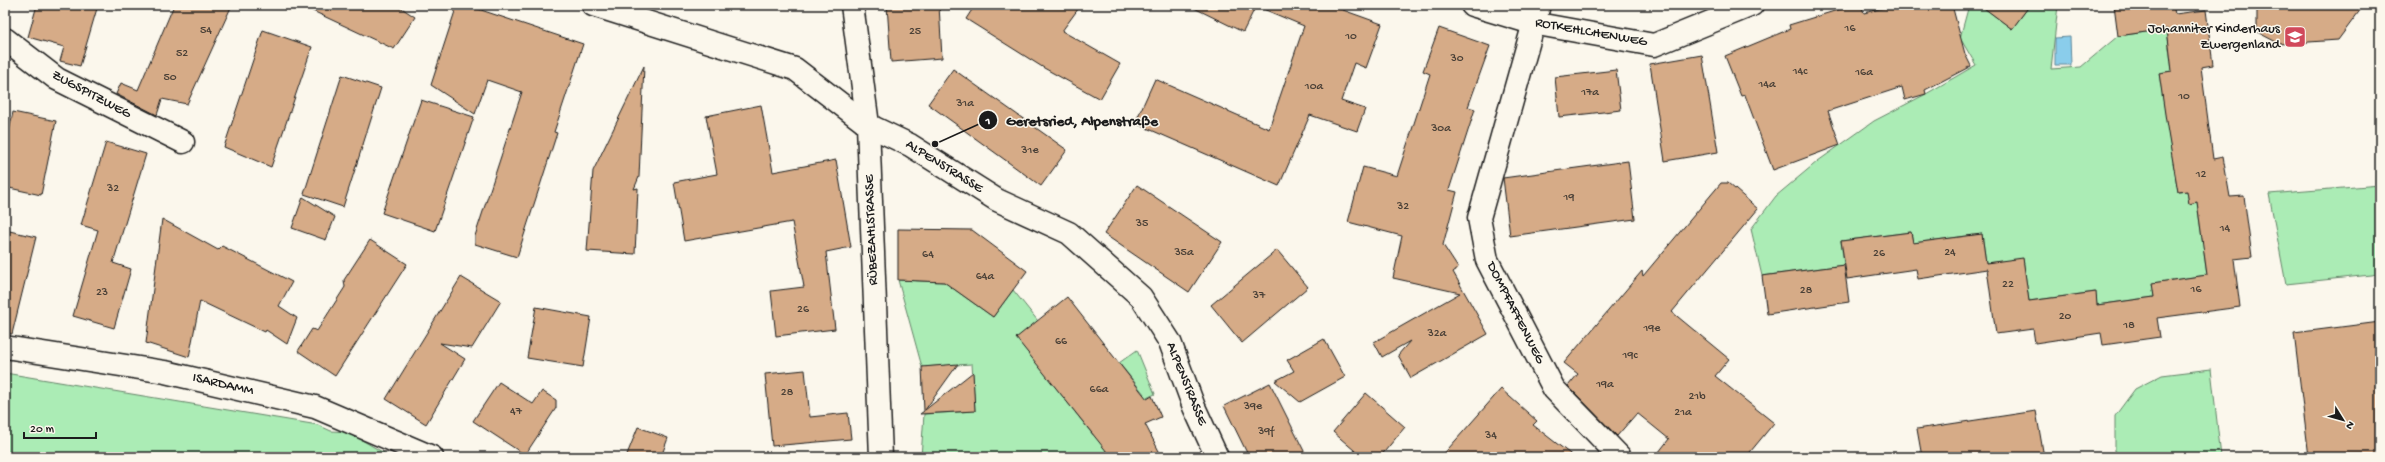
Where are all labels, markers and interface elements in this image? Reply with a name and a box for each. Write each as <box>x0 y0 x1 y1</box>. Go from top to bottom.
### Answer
street label: ROTKEHLCHENWEG <box>1534 15 1650 51</box>
place label: Johanniter Kinderhaus Zwergenland <box>2148 21 2282 54</box>
house number: 16 <box>1844 22 1856 36</box>
house number: 54 <box>200 24 212 38</box>
school or university icon: Johanniter Kinderhaus Zwergenland <box>2282 24 2308 50</box>
house number: 25 <box>909 25 921 39</box>
house number: 10 <box>1344 30 1357 44</box>
house number: 52 <box>176 47 188 61</box>
house number: 30 <box>1449 52 1464 66</box>
house number: 14c <box>1792 65 1808 79</box>
house number: 16a <box>1854 66 1873 80</box>
street label: ZUGSPITZWEG <box>48 67 135 124</box>
house number: 50 <box>163 71 177 85</box>
house number: 14a <box>1757 78 1776 92</box>
house number: 10a <box>1304 80 1323 94</box>
house number: 17a <box>1580 86 1599 100</box>
house number: 10 <box>2177 90 2190 104</box>
house number: 31a <box>955 97 974 111</box>
callout: Geretsried, Alpenstraße <box>978 106 1166 133</box>
text: Geretsried, Alpenstraße <box>1006 113 1159 131</box>
text: 1 <box>985 115 991 129</box>
house number: 30a <box>1430 122 1451 136</box>
street label: ALPENSTRASSE <box>902 136 987 198</box>
house number: 31e <box>1020 144 1039 158</box>
house number: 12 <box>2195 168 2206 182</box>
street label: RÜBEZAHLSTRASSE <box>862 173 882 286</box>
house number: 32 <box>106 182 119 196</box>
house number: 19 <box>1563 191 1574 205</box>
house number: 32 <box>1396 200 1409 214</box>
house number: 35 <box>1135 217 1148 231</box>
house number: 14 <box>2219 222 2231 236</box>
house number: 35a <box>1173 246 1194 260</box>
house number: 24 <box>1944 246 1956 260</box>
house number: 26 <box>1873 247 1886 261</box>
house number: 64 <box>922 248 934 262</box>
street label: DOMPFAFFENWEG <box>1482 258 1549 368</box>
house number: 64a <box>976 270 995 284</box>
house number: 22 <box>2002 278 2014 292</box>
house number: 16 <box>2190 283 2202 297</box>
house number: 28 <box>1800 284 1813 298</box>
house number: 23 <box>96 286 108 300</box>
house number: 37 <box>1252 289 1266 303</box>
house number: 26 <box>797 303 810 317</box>
house number: 20 <box>2059 310 2072 324</box>
house number: 18 <box>2122 319 2135 333</box>
house number: 19e <box>1642 322 1661 336</box>
house number: 32a <box>1427 327 1447 341</box>
house number: 66 <box>1055 335 1068 349</box>
street label: ALPENSTRASSE <box>1162 340 1211 429</box>
house number: 19c <box>1622 349 1638 363</box>
street label: ISARDAMM <box>191 370 256 400</box>
house number: 19a <box>1595 378 1614 392</box>
house number: 66a <box>1090 383 1109 397</box>
house number: 28 <box>781 386 794 400</box>
house number: 21b <box>1688 390 1706 404</box>
house number: 39e <box>1243 400 1263 414</box>
north arrow <box>2323 400 2363 440</box>
house number: 47 <box>510 405 523 419</box>
house number: 21a <box>1674 406 1692 420</box>
scale bar <box>24 414 96 440</box>
text: N <box>2342 418 2356 431</box>
text: 20 m <box>30 423 55 437</box>
house number: 39f <box>1257 425 1275 439</box>
house number: 34 <box>1484 429 1497 443</box>

